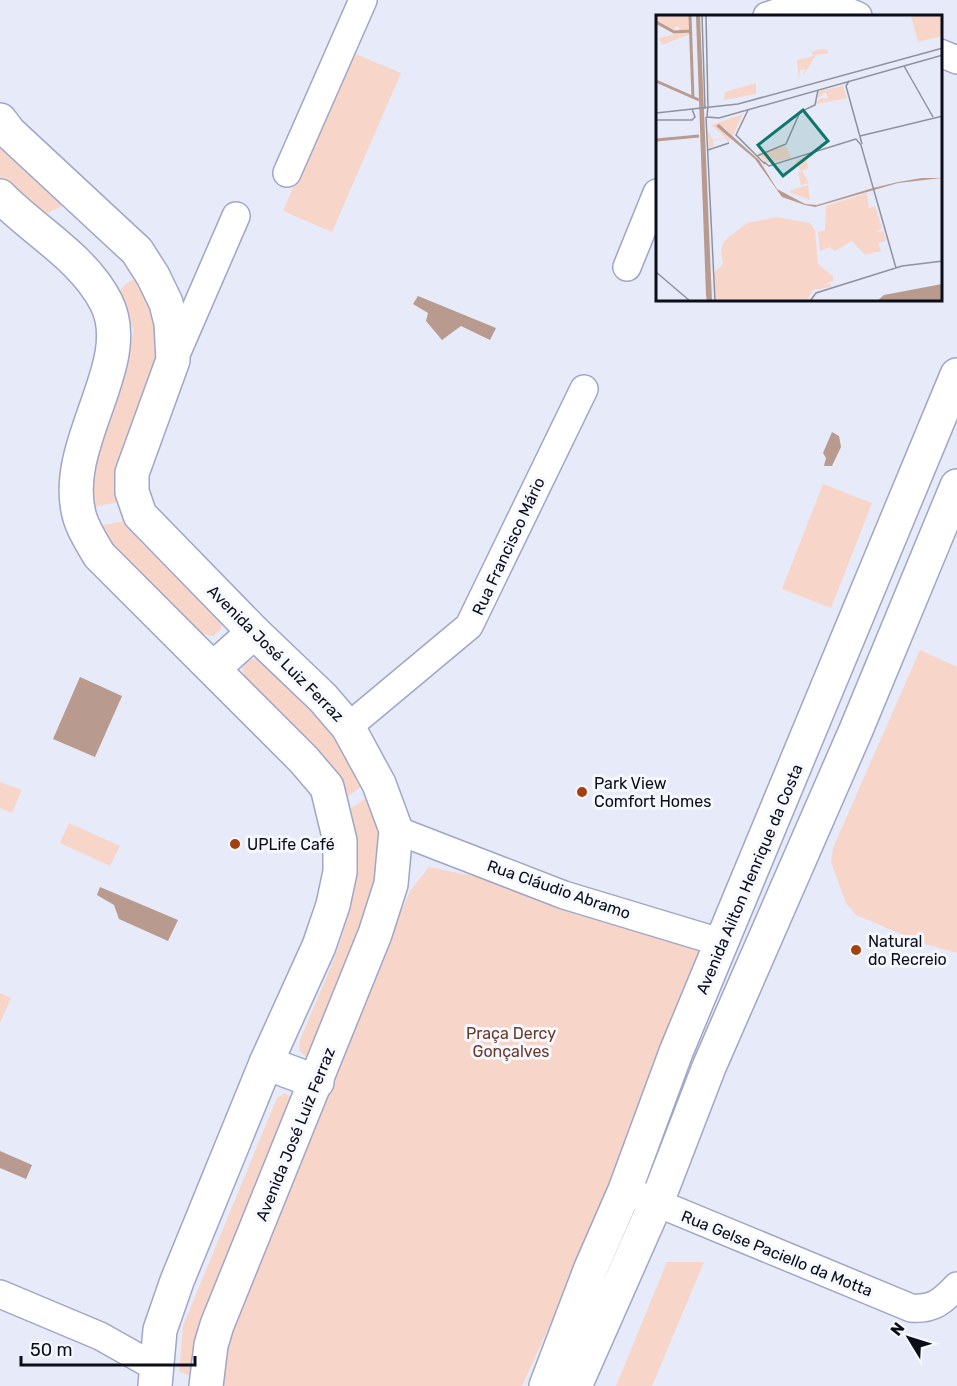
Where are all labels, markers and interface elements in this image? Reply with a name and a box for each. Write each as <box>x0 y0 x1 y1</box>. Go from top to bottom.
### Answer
inset map <box>656 15 942 302</box>
street label: Rua Francisco Mário <box>468 474 549 618</box>
street label: Avenida José Luiz Ferraz <box>203 581 348 726</box>
street label: Avenida Ailton Henrique da Costa <box>692 761 807 997</box>
place label: Park View Comfort Homes <box>594 774 711 811</box>
marker: Park View Comfort Homes <box>575 785 589 799</box>
place label: UPLife Café <box>247 835 335 854</box>
marker: UPLife Café <box>228 837 242 851</box>
street label: Rua Cláudio Abramo <box>485 856 633 923</box>
place label: Natural do Recreio <box>868 932 947 969</box>
marker: Natural do Recreio <box>849 943 863 957</box>
park label: Praça Dercy Gonçalves <box>466 1024 556 1061</box>
street label: Avenida José Luiz Ferraz <box>252 1045 339 1224</box>
street label: Rua Gelse Paciello da Motta <box>678 1206 875 1301</box>
north arrow <box>879 1308 939 1368</box>
text: N <box>887 1319 909 1339</box>
scale bar <box>21 1329 195 1367</box>
text: 50 m <box>30 1339 73 1361</box>

